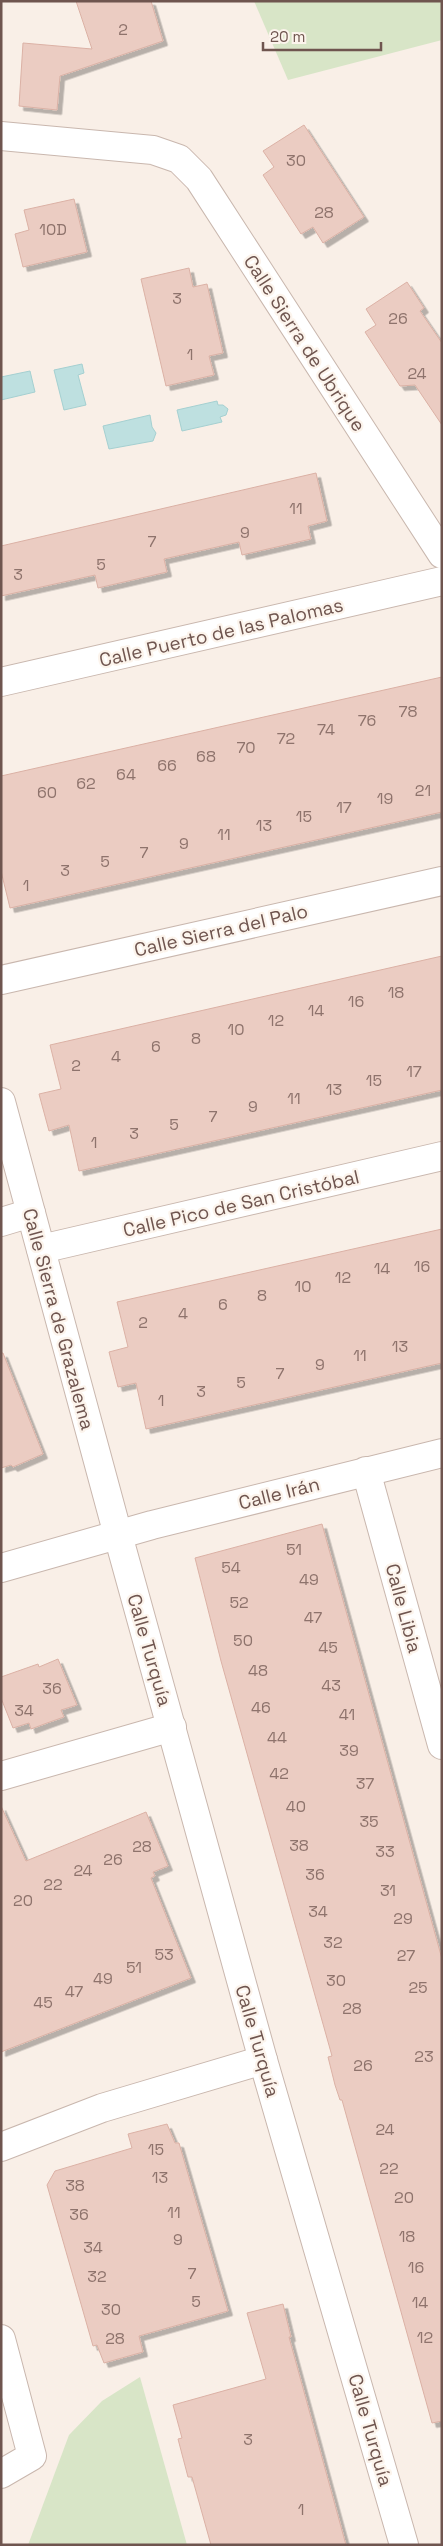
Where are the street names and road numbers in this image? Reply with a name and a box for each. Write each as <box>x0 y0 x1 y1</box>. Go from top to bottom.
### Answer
street label: Calle Sierra de Ubrique <box>238 250 371 437</box>
street label: Calle Puerto de las Palomas <box>97 592 345 673</box>
street label: Calle Sierra del Palo <box>132 898 310 963</box>
street label: Calle Pico de San Cristóbal <box>120 1164 362 1243</box>
street label: Calle Sierra de Grazalema <box>17 1206 100 1433</box>
street label: Calle Irán <box>236 1471 322 1516</box>
street label: Calle Libia <box>380 1561 427 1656</box>
street label: Calle Turquía <box>122 1591 177 1709</box>
street label: Calle Turquía <box>230 1982 285 2100</box>
street label: Calle Turquía <box>343 2371 398 2489</box>

